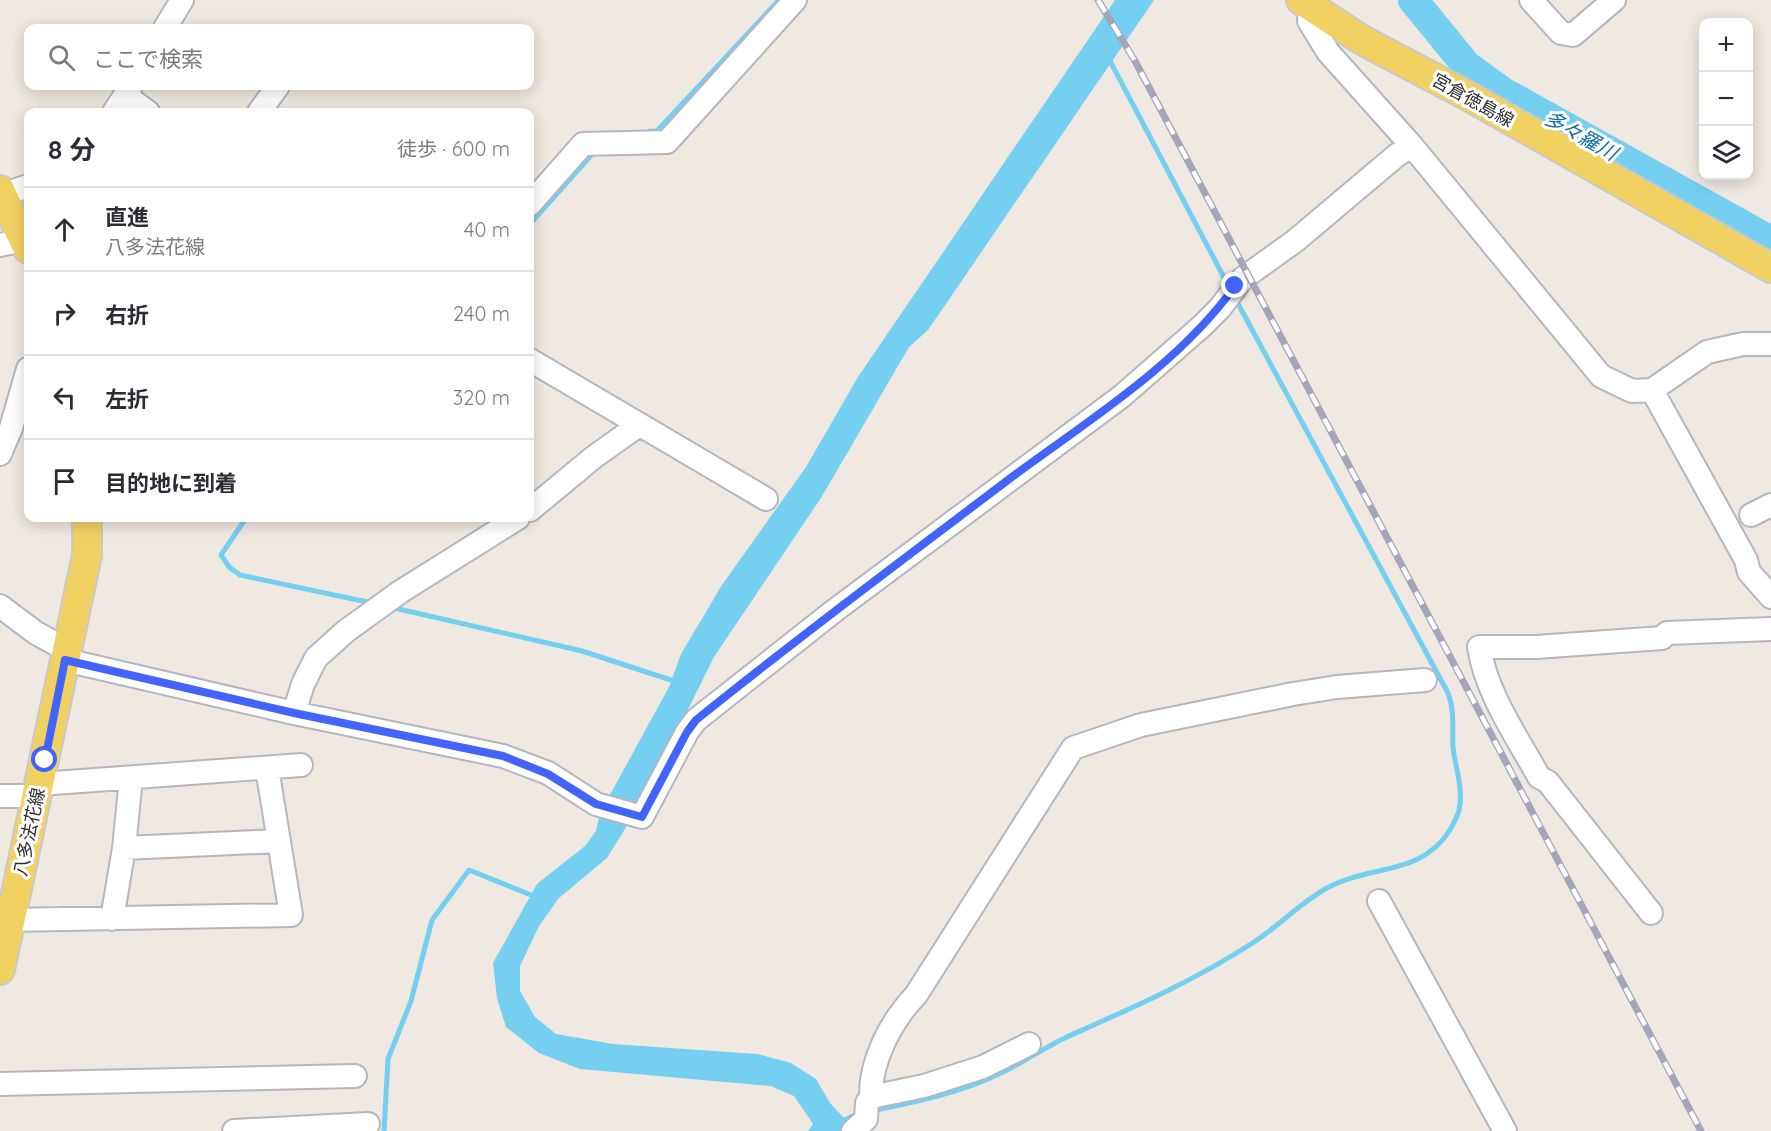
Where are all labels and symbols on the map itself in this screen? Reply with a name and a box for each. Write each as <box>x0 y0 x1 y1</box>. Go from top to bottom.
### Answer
street label: 宮倉徳島線 <box>1428 68 1518 132</box>
water label: 多々羅川 <box>1540 105 1624 166</box>
route end <box>1221 272 1247 298</box>
route start <box>31 746 57 772</box>
street label: 八多法花線 <box>8 786 50 878</box>

